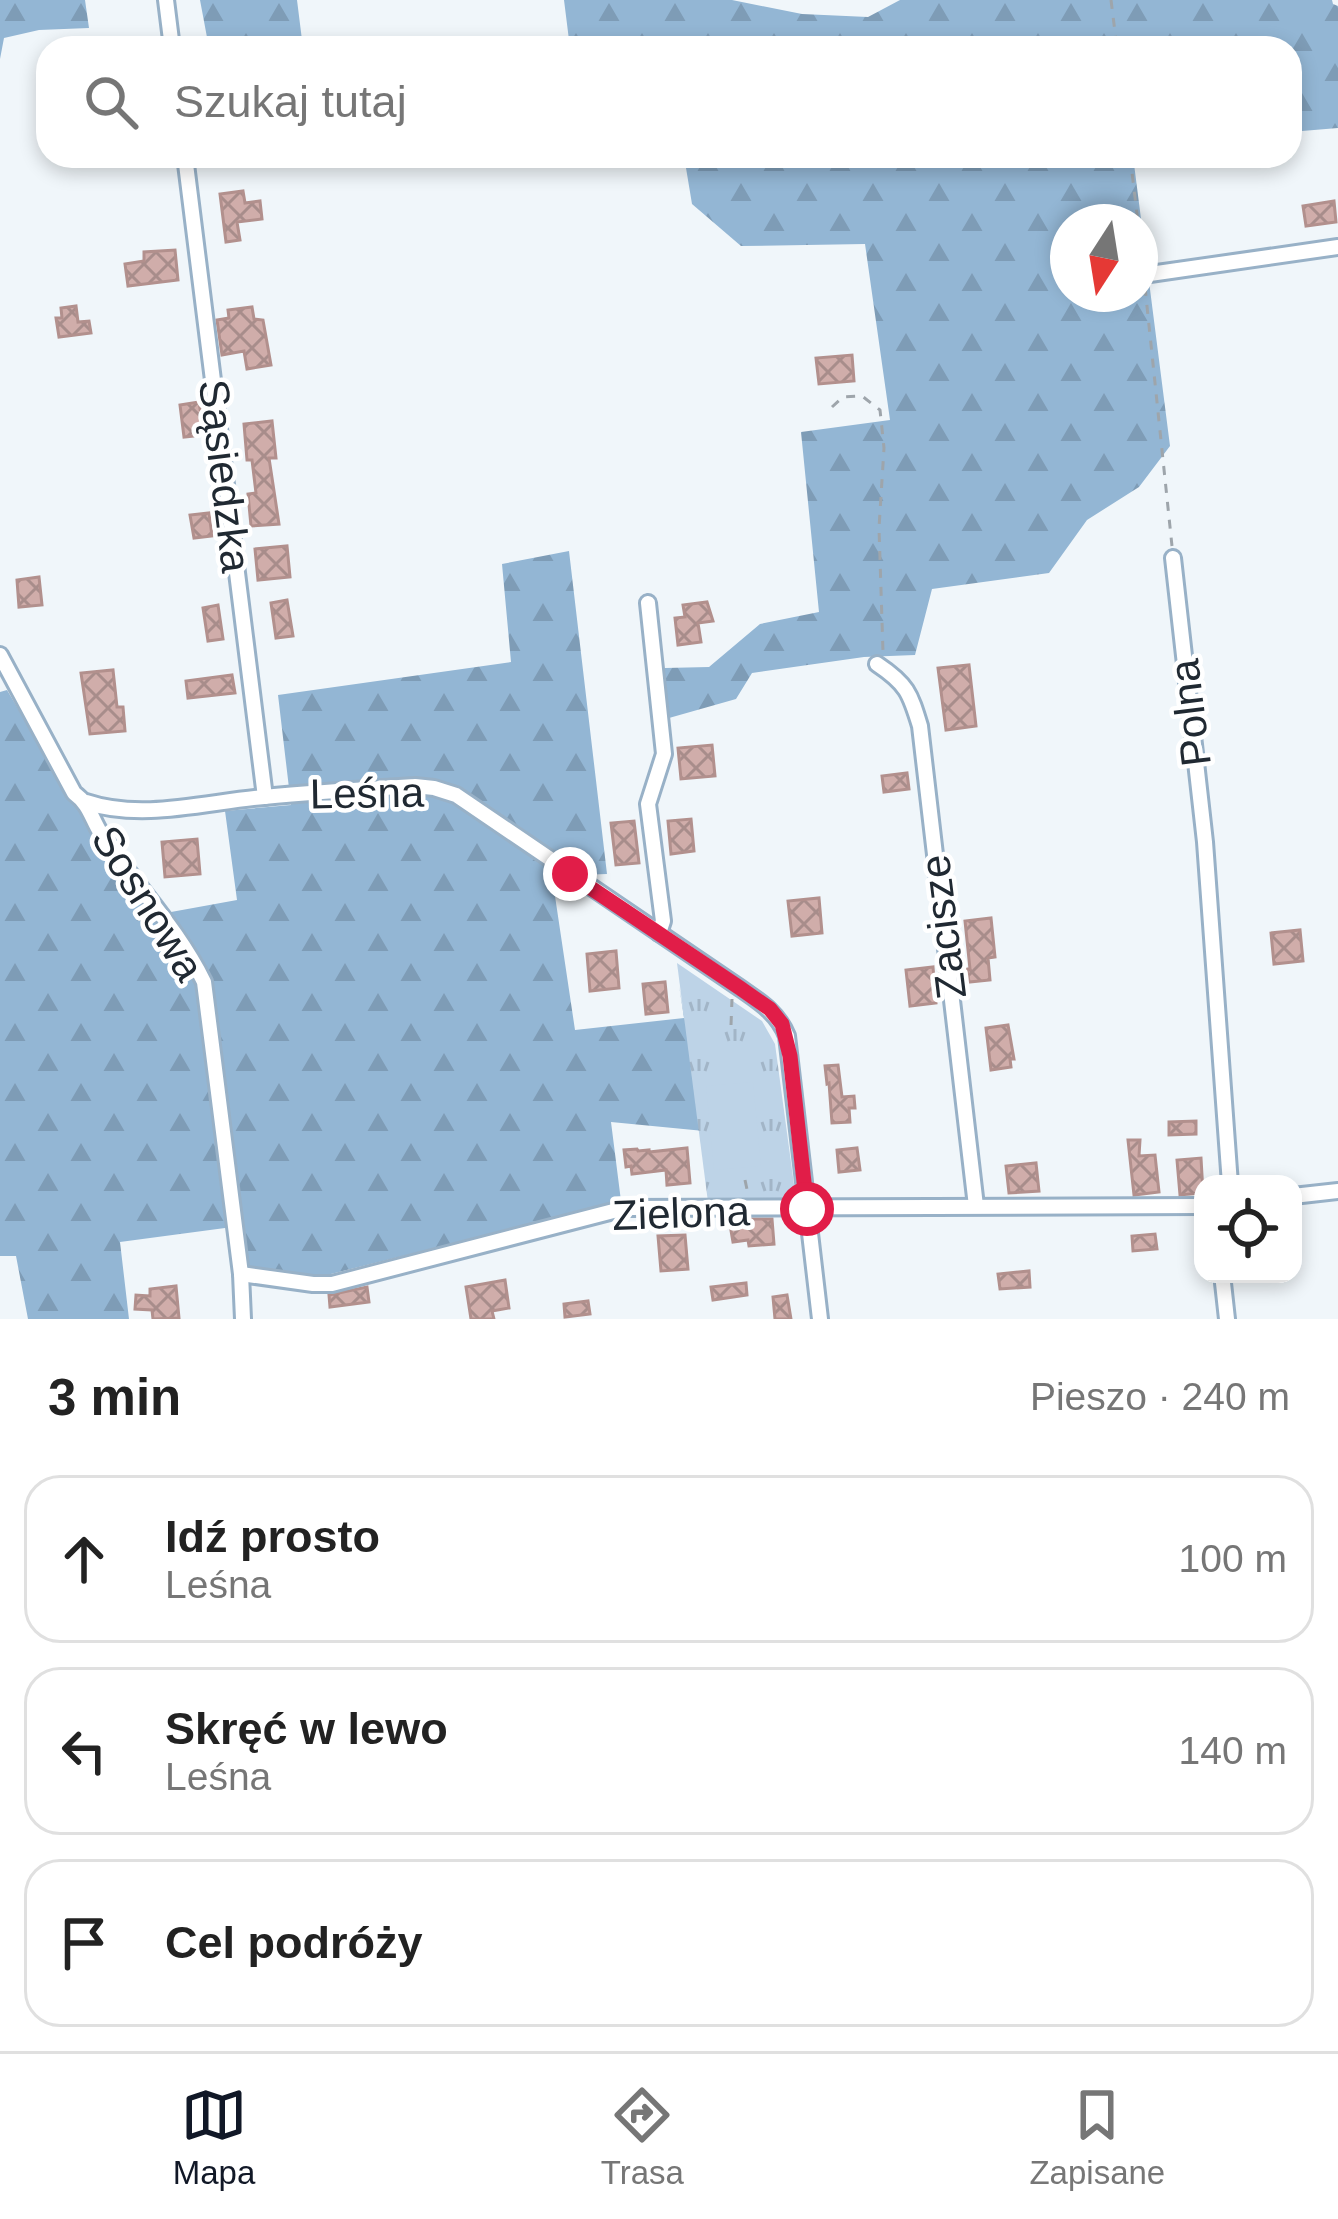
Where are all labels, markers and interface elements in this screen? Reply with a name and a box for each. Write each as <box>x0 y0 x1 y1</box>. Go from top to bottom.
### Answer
search box <box>36 36 1302 168</box>
icon: search <box>78 69 144 135</box>
text: Szukaj tutaj <box>174 76 407 127</box>
north arrow <box>1050 204 1158 312</box>
street label: Sąsiedzka <box>190 377 260 576</box>
street label: Polna <box>1160 656 1220 769</box>
street label: Leśna <box>309 768 425 817</box>
street label: Sosnowa <box>82 817 214 989</box>
route end <box>543 847 597 901</box>
street label: Zacisze <box>911 852 975 1002</box>
map controls <box>1194 1175 1302 1283</box>
button: locate <box>1194 1175 1302 1283</box>
route start <box>780 1182 834 1236</box>
street label: Zielona <box>611 1187 751 1239</box>
text: 3 min <box>48 1369 181 1426</box>
text: Pieszo · 240 m <box>1030 1375 1290 1418</box>
text: Idź prosto <box>165 1511 380 1562</box>
icon: ahead <box>51 1526 117 1592</box>
text: 100 m <box>1179 1537 1287 1580</box>
text: Leśna <box>165 1563 271 1606</box>
text: Skręć w lewo <box>165 1703 448 1754</box>
icon: left <box>51 1718 117 1784</box>
text: 140 m <box>1179 1729 1287 1772</box>
text: Leśna <box>165 1755 271 1798</box>
icon: arrive <box>51 1910 117 1976</box>
text: Cel podróży <box>165 1917 423 1968</box>
tab: Mapa <box>173 2082 255 2192</box>
tab: Trasa <box>601 2082 684 2192</box>
tab: Zapisane <box>1029 2082 1165 2192</box>

